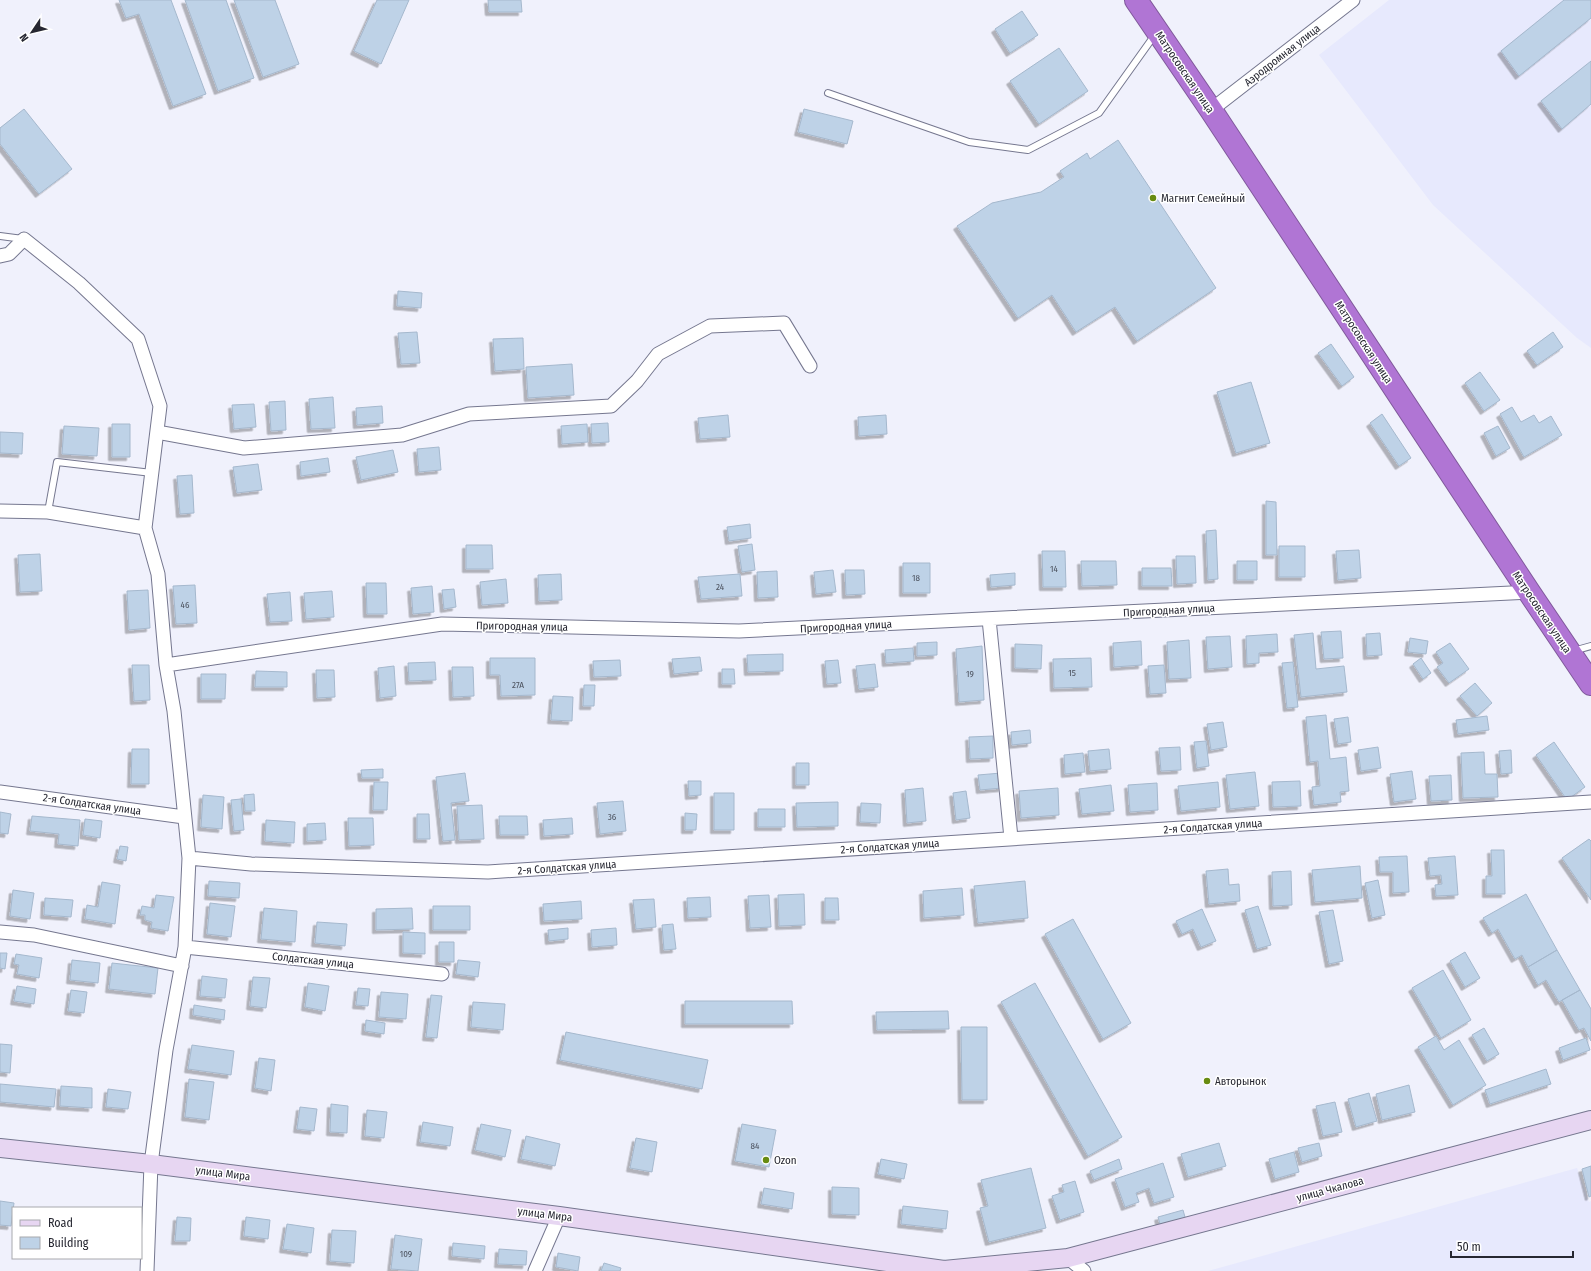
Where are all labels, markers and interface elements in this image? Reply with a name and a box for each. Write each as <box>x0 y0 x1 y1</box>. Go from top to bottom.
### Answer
north arrow <box>12 12 52 52</box>
street label: Аэродромная улица <box>1242 22 1323 89</box>
street label: Матросовская улица <box>1152 29 1217 116</box>
text: N <box>17 31 31 44</box>
place label: Магнит Семейный <box>1161 192 1245 205</box>
marker: Магнит Семейный <box>1148 193 1158 203</box>
street label: Матросовская улица <box>1332 299 1395 386</box>
house number: 14 <box>1050 564 1059 574</box>
street label: Матросовская улица <box>1509 569 1574 656</box>
house number: 18 <box>912 573 921 583</box>
house number: 24 <box>716 582 725 592</box>
house number: 46 <box>181 600 190 610</box>
street label: Пригородная улица <box>1123 602 1215 619</box>
street label: Пригородная улица <box>800 618 892 635</box>
street label: Пригородная улица <box>476 619 568 634</box>
house number: 15 <box>1068 668 1076 678</box>
house number: 19 <box>966 669 974 679</box>
house number: 27А <box>512 680 524 690</box>
street label: 2-я Солдатская улица <box>42 791 142 818</box>
house number: 36 <box>608 812 617 822</box>
street label: 2-я Солдатская улица <box>1163 817 1263 836</box>
street label: 2-я Солдатская улица <box>840 837 940 856</box>
street label: 2-я Солдатская улица <box>517 858 617 877</box>
street label: Солдатская улица <box>271 950 355 971</box>
place label: Авторынок <box>1215 1075 1267 1088</box>
marker: Авторынок <box>1202 1076 1212 1086</box>
house number: 84 <box>751 1141 760 1151</box>
place label: Ozon <box>774 1154 797 1167</box>
marker: Ozon <box>761 1155 771 1165</box>
street label: улица Мира <box>195 1164 251 1183</box>
street label: улица Чкалова <box>1295 1174 1365 1205</box>
street label: улица Мира <box>517 1205 573 1224</box>
legend <box>12 1207 142 1259</box>
text: Road <box>48 1216 73 1230</box>
scale bar <box>1451 1233 1573 1259</box>
text: Building <box>48 1236 89 1250</box>
text: 50 m <box>1457 1240 1481 1254</box>
house number: 109 <box>400 1249 412 1259</box>

